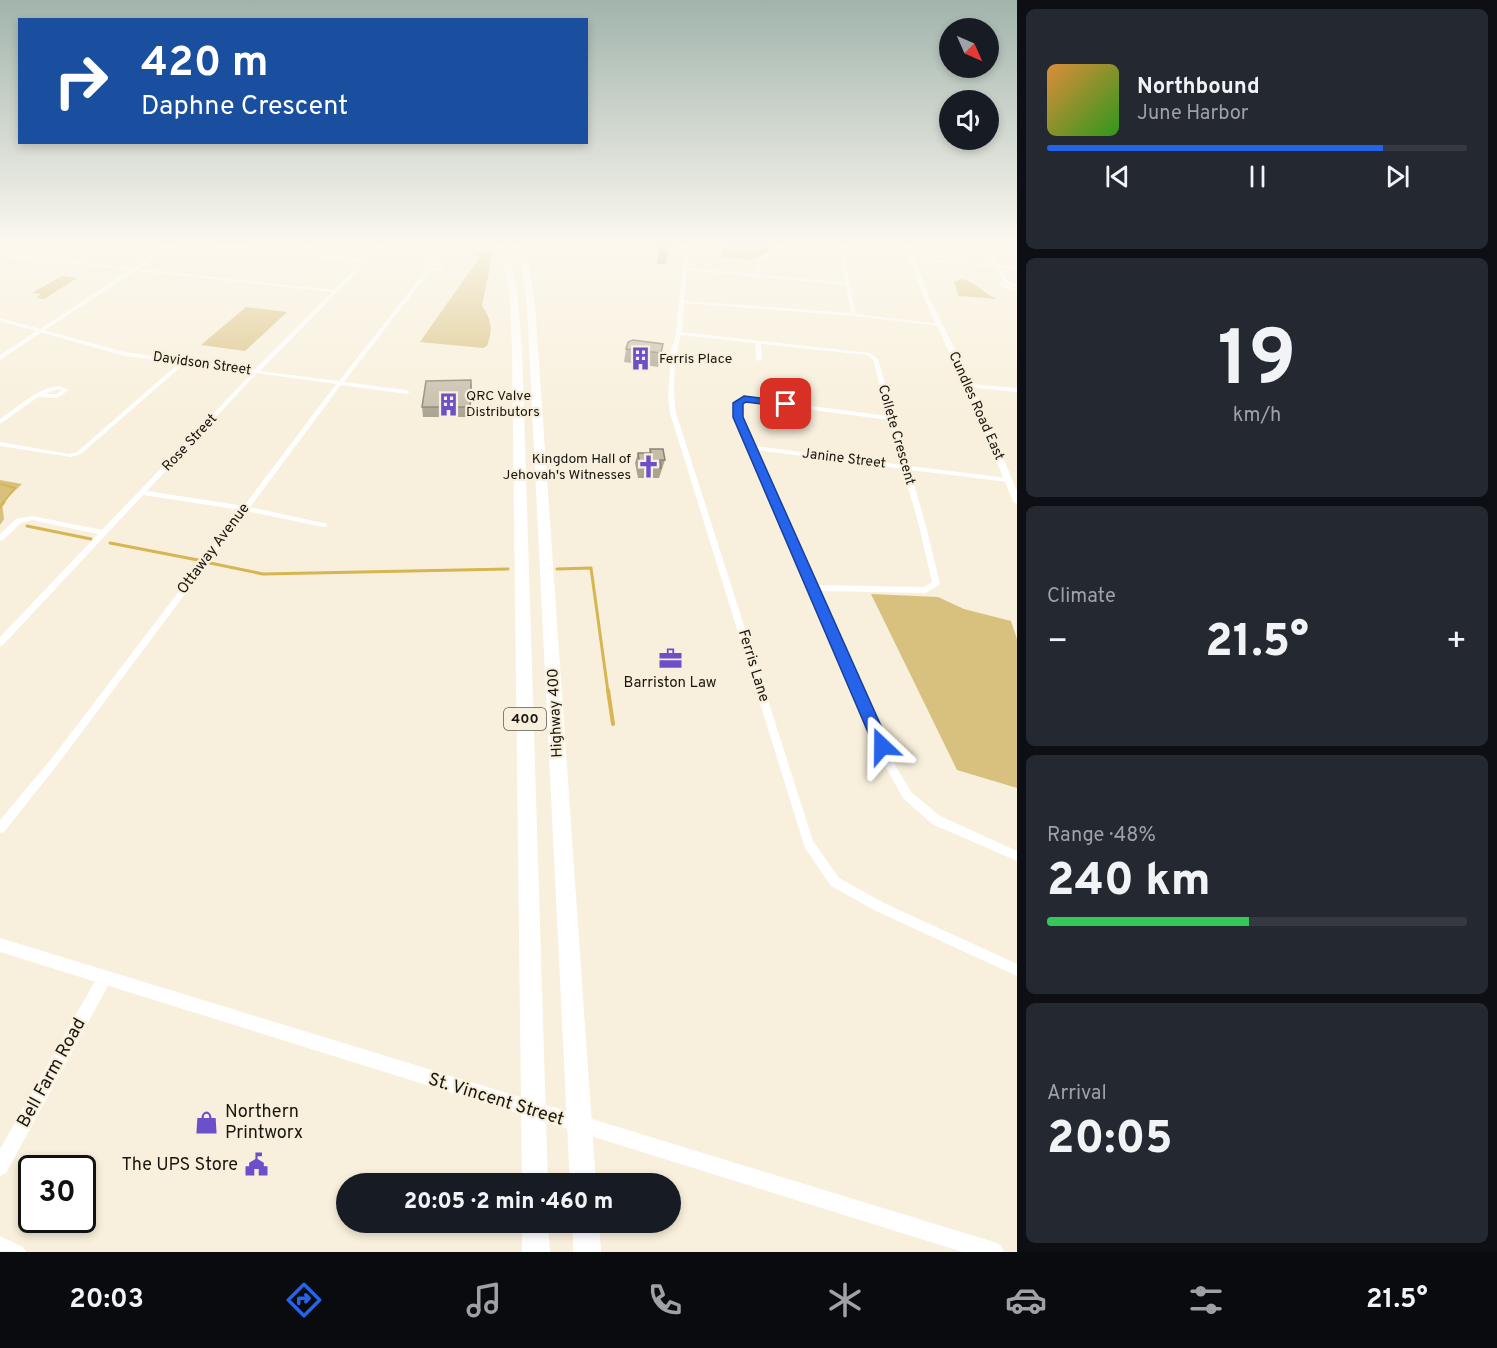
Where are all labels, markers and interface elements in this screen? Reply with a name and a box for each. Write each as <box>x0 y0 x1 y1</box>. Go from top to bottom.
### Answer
north arrow <box>939 18 999 78</box>
map controls <box>939 18 999 150</box>
text: 420 m <box>141 38 269 91</box>
icon: right <box>42 42 120 120</box>
text: Northbound <box>1137 74 1260 101</box>
text: Daphne Crescent <box>141 90 348 124</box>
button: sound <box>939 90 999 150</box>
text: June Harbor <box>1137 101 1249 127</box>
icon: previous <box>1101 160 1134 193</box>
icon: pause <box>1241 160 1274 193</box>
icon: next <box>1381 160 1414 193</box>
text: 19 <box>1217 314 1297 413</box>
building icon: Ferris Place <box>628 346 654 372</box>
street label: Davidson Street <box>152 349 252 379</box>
street label: Cundles Road East <box>944 349 1008 463</box>
place label: Ferris Place <box>659 351 732 368</box>
pin <box>760 378 811 429</box>
street label: Collete Crescent <box>874 383 918 487</box>
icon: arrive <box>769 387 802 420</box>
place label: QRC Valve Distributors <box>466 388 540 421</box>
building icon: QRC Valve Distributors <box>435 391 461 417</box>
text: km/h <box>1233 403 1281 429</box>
street label: Rose Street <box>159 411 221 475</box>
street label: Janine Street <box>801 445 887 473</box>
place label: Kingdom Hall of Jehovah's Witnesses <box>503 451 631 484</box>
church icon: Kingdom Hall of Jehovah's Witnesses <box>636 454 662 480</box>
street label: Ottaway Avenue <box>174 500 254 598</box>
text: Climate <box>1047 584 1116 610</box>
text: 21.5° <box>1205 615 1309 672</box>
text: − <box>1047 622 1068 664</box>
text: + <box>1446 622 1467 664</box>
street label: Ferris Lane <box>733 628 773 704</box>
office icon: Barriston Law <box>657 646 683 672</box>
street label: Highway 400 <box>544 668 568 758</box>
place label: Barriston Law <box>624 674 717 693</box>
road number: 400 <box>504 708 546 730</box>
position arrow <box>850 714 914 778</box>
text: Range · 48% <box>1047 823 1156 849</box>
text: 240 km <box>1047 854 1211 911</box>
street label: Bell Farm Road <box>12 1014 92 1132</box>
street label: St. Vincent Street <box>425 1068 567 1132</box>
text: Arrival <box>1047 1081 1107 1107</box>
place label: Northern Printworx <box>225 1101 303 1145</box>
shop icon: Northern Printworx <box>194 1109 220 1135</box>
text: 20:05 <box>1047 1112 1173 1169</box>
public building icon: The UPS Store <box>243 1152 269 1178</box>
place label: The UPS Store <box>121 1154 238 1177</box>
speed limit sign: 30 <box>18 1155 96 1233</box>
text: 20:05 · 2 min · 460 m <box>404 1189 613 1216</box>
icon: directions <box>283 1279 325 1321</box>
icon: music <box>463 1279 505 1321</box>
icon: phone <box>644 1279 686 1321</box>
icon: climate <box>824 1279 866 1321</box>
icon: car <box>1005 1279 1047 1321</box>
icon: filters <box>1185 1279 1227 1321</box>
text: 20:03 <box>69 1283 144 1317</box>
text: 21.5° <box>1366 1283 1428 1317</box>

